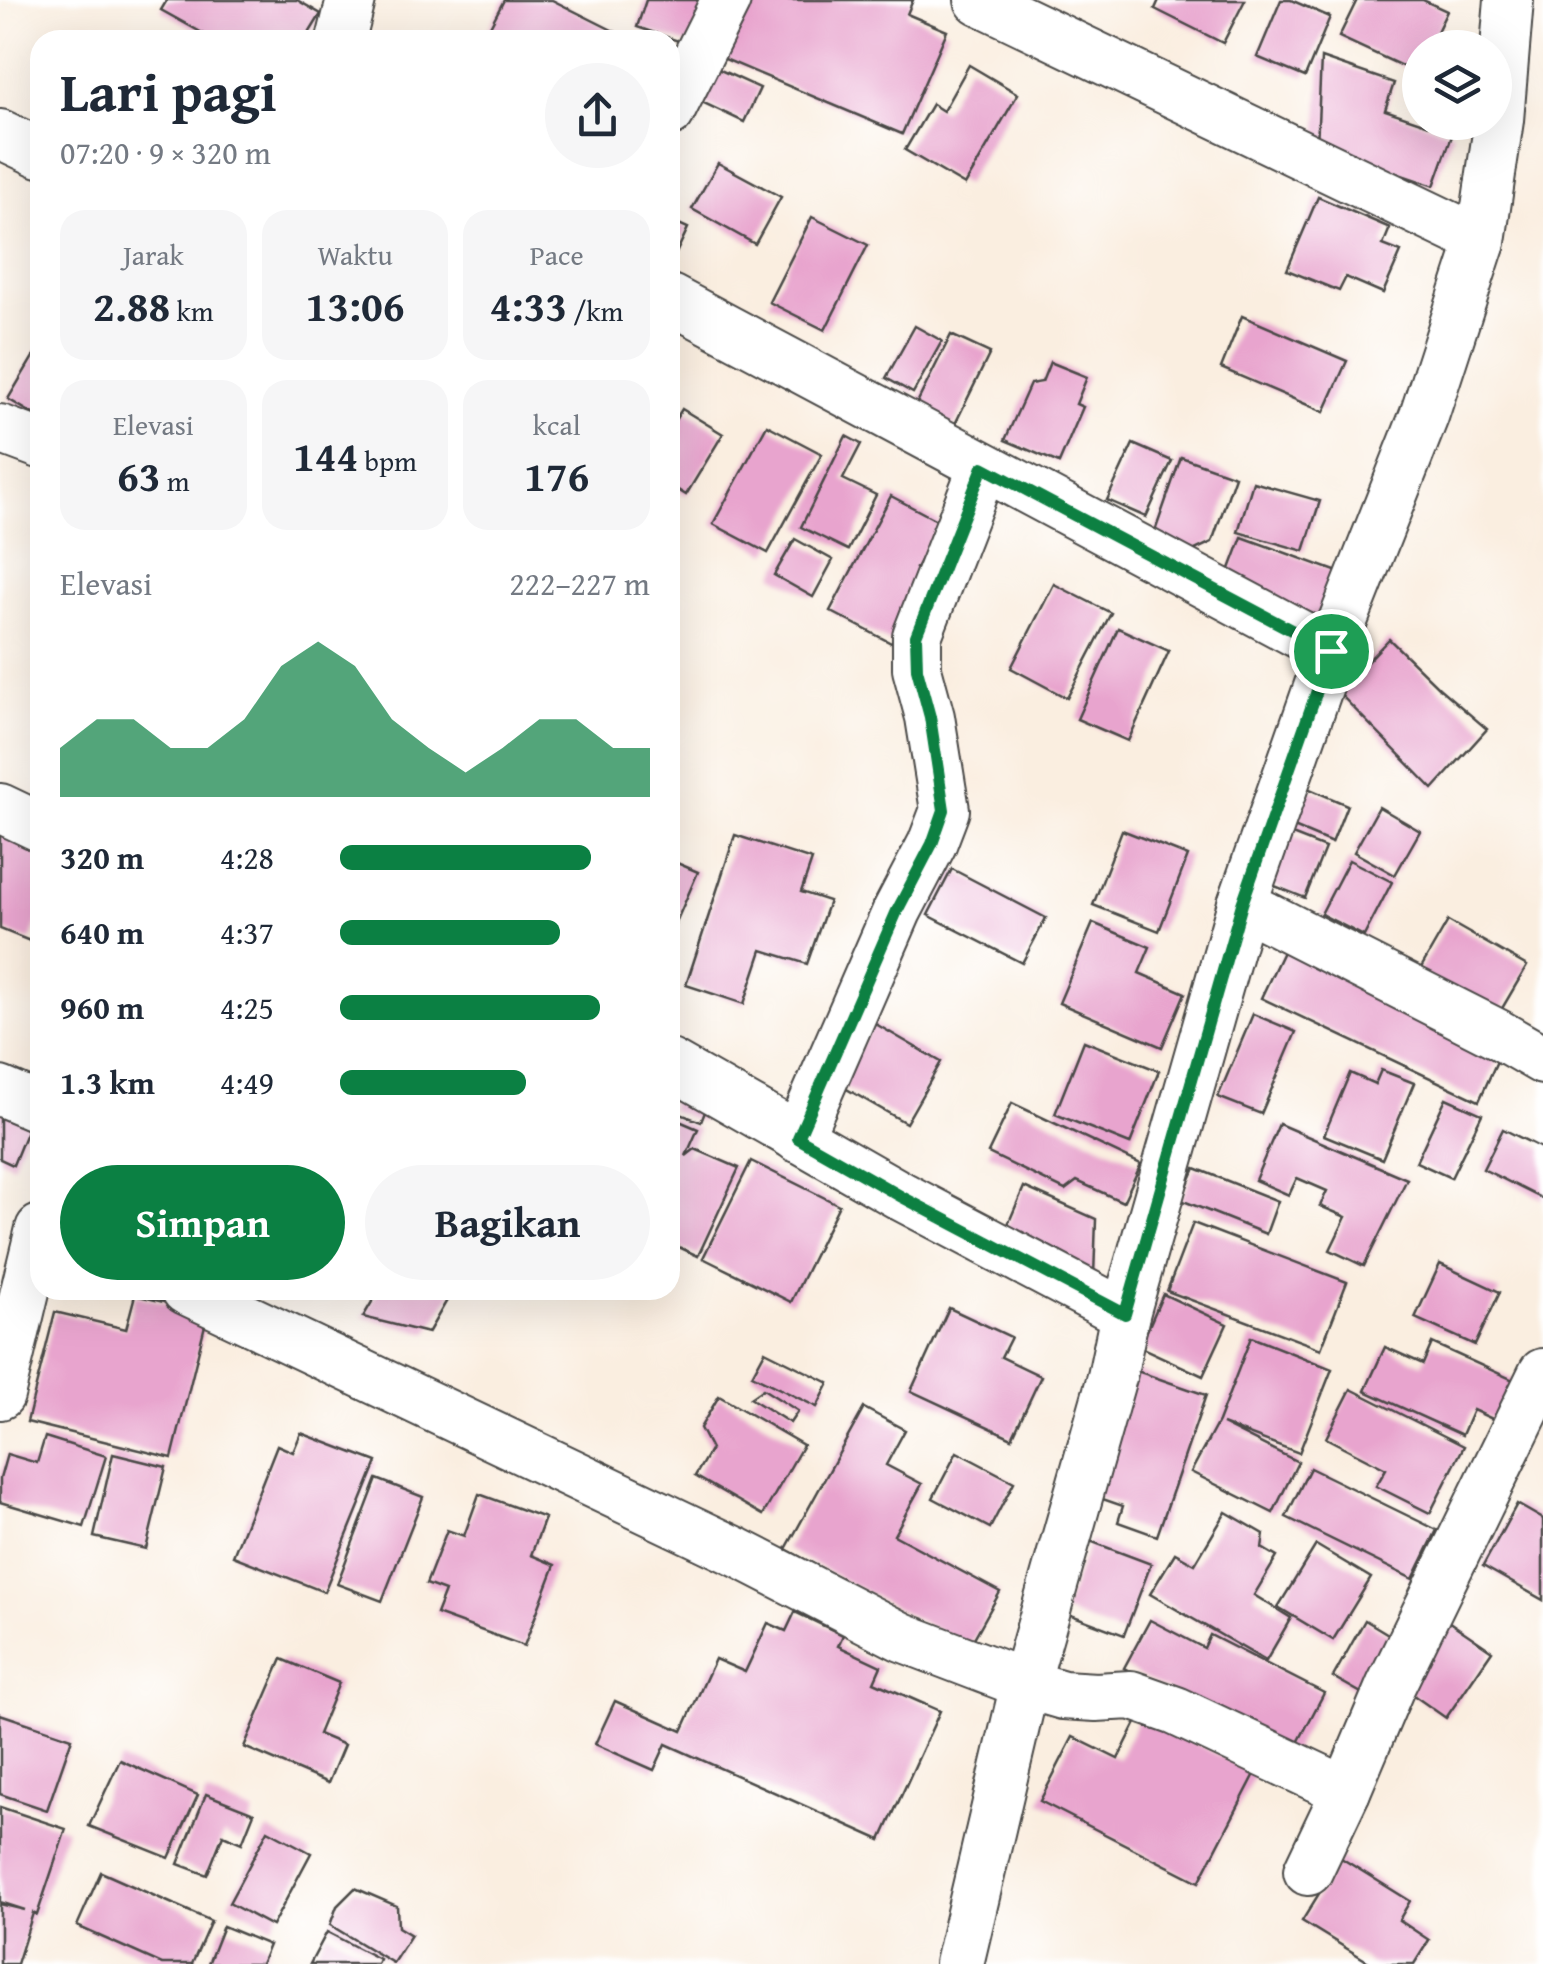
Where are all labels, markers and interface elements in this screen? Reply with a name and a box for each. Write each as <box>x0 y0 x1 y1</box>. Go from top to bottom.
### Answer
map controls <box>1402 30 1512 140</box>
button: layers <box>1402 30 1512 140</box>
text: Lari pagi <box>60 51 277 131</box>
button: share <box>545 63 650 168</box>
text: 07:20 · 9 × 320 m <box>60 129 271 176</box>
text: Jarak <box>123 234 184 275</box>
text: Waktu <box>317 234 393 275</box>
text: Pace <box>530 234 584 275</box>
text: 2.88 <box>93 275 170 336</box>
text: 13:06 <box>306 275 404 336</box>
text: 4:33 <box>490 275 567 336</box>
text: km <box>170 290 214 331</box>
text: /km <box>567 290 623 331</box>
text: Elevasi <box>113 404 194 445</box>
text: kcal <box>533 404 581 445</box>
text: 144 <box>293 425 358 486</box>
text: bpm <box>358 440 417 481</box>
text: 63 <box>117 445 161 506</box>
text: 176 <box>524 445 589 506</box>
text: m <box>161 460 190 501</box>
text: Elevasi <box>60 560 152 607</box>
text: 222–227 m <box>509 560 650 607</box>
pin <box>1289 609 1374 694</box>
icon: arrive <box>1304 624 1359 679</box>
text: 320 m <box>60 834 144 881</box>
text: 4:28 <box>220 834 274 881</box>
text: 640 m <box>60 909 144 956</box>
text: 4:37 <box>220 909 274 956</box>
text: 960 m <box>60 984 144 1031</box>
text: 4:25 <box>220 984 274 1031</box>
text: 1.3 km <box>60 1059 155 1106</box>
text: 4:49 <box>220 1059 274 1106</box>
button: Simpan <box>60 1165 345 1280</box>
button: Bagikan <box>365 1165 650 1280</box>

